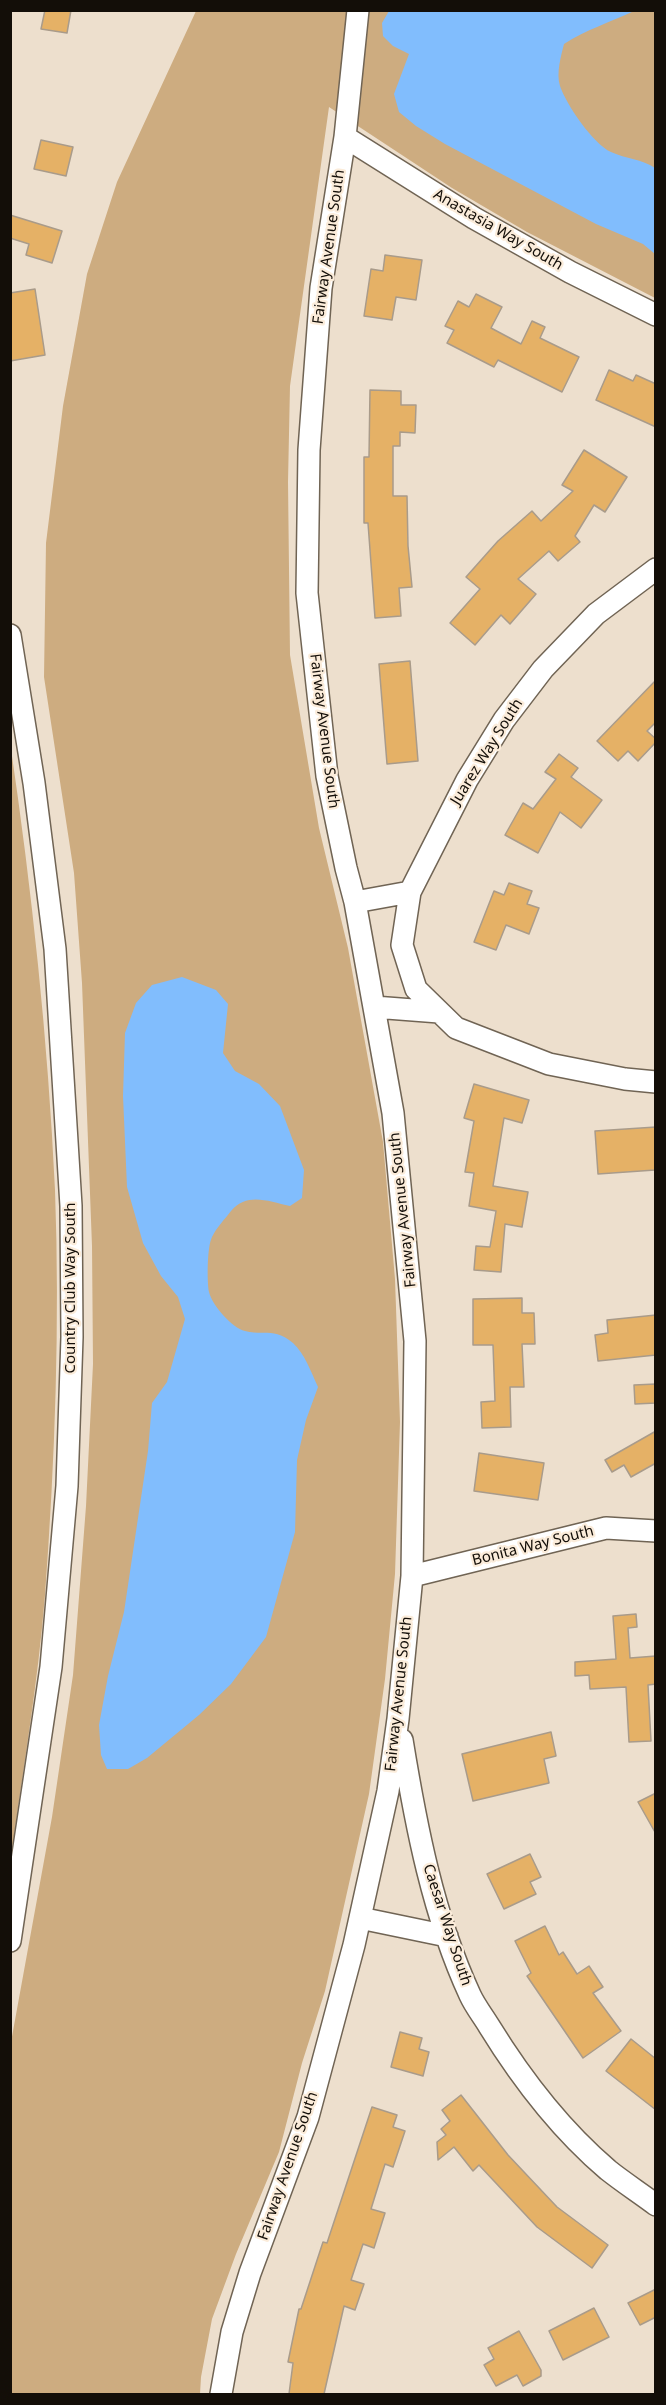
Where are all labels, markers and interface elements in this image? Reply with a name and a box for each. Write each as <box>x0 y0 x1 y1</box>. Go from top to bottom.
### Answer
street label: Fairway Avenue South <box>309 169 349 325</box>
street label: Anastasia Way South <box>430 186 566 274</box>
street label: Fairway Avenue South <box>306 653 342 809</box>
street label: Juarez Way South <box>447 696 527 808</box>
street label: Fairway Avenue South <box>386 1132 420 1288</box>
street label: Country Club Way South <box>62 1203 80 1373</box>
street label: Bonita Way South <box>470 1522 596 1570</box>
street label: Fairway Avenue South <box>382 1616 416 1772</box>
street label: Caesar Way South <box>419 1862 475 1988</box>
street label: Fairway Avenue South <box>254 2089 322 2243</box>

